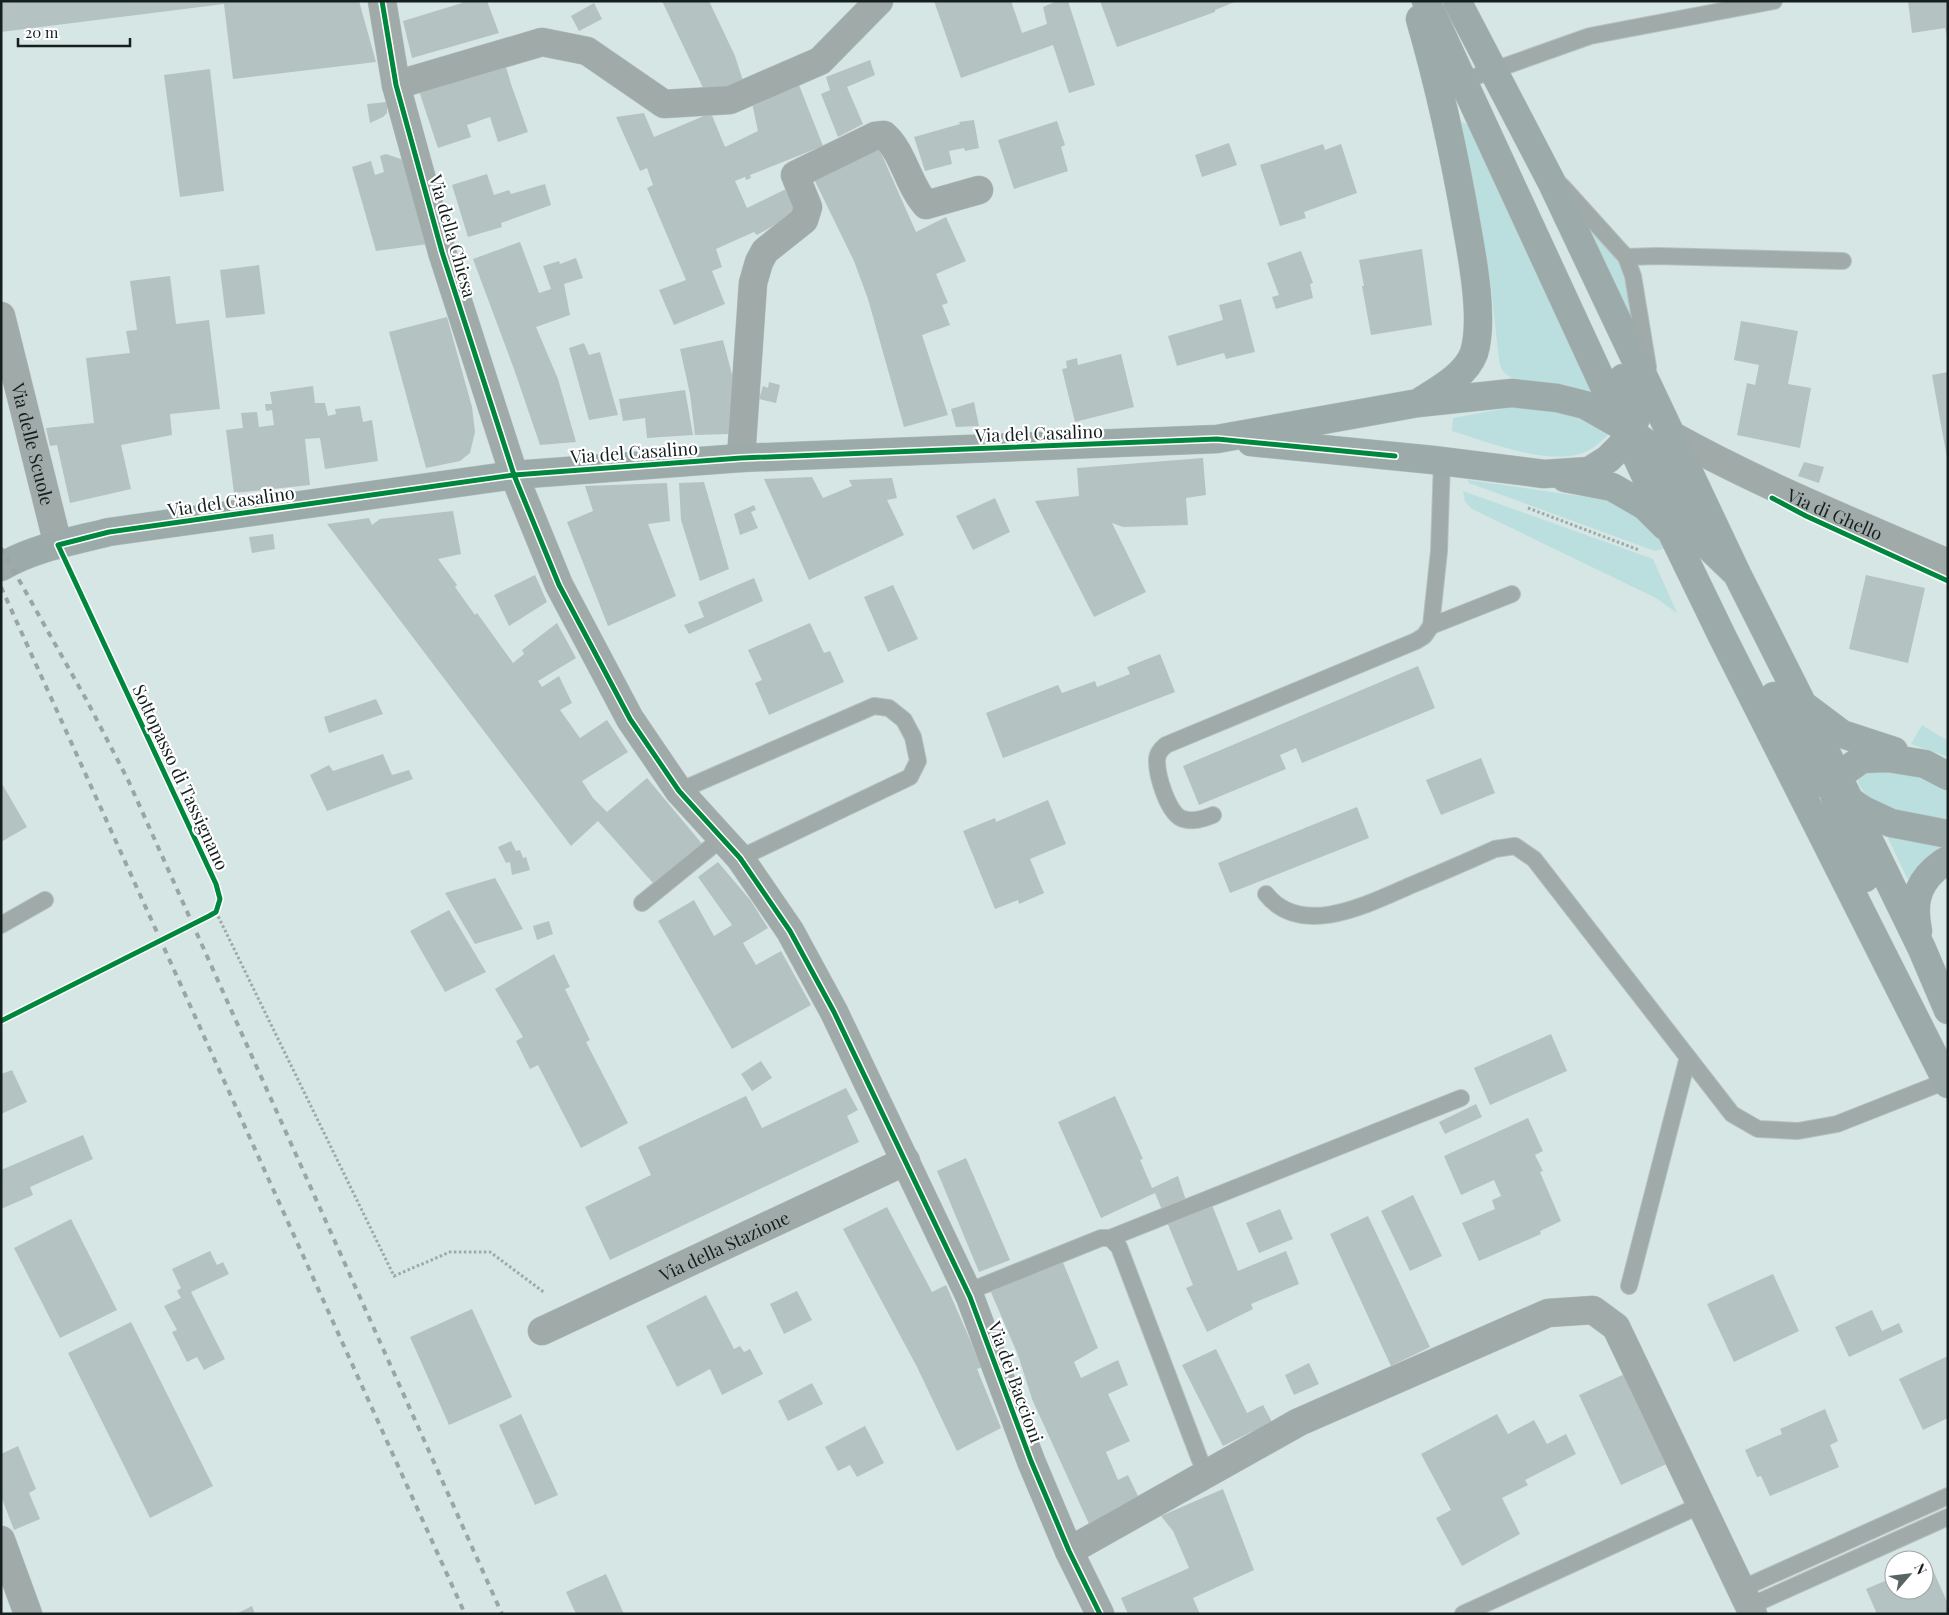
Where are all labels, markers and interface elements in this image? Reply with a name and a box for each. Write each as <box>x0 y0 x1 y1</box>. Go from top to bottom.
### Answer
scale bar <box>18 15 130 47</box>
text: 20 m <box>25 22 59 42</box>
street label: Via della Chiesa <box>424 171 482 300</box>
street label: Via delle Scuole <box>6 379 60 508</box>
street label: Via del Casalino <box>974 419 1103 447</box>
street label: Via del Casalino <box>568 436 699 469</box>
street label: Via del Casalino <box>165 480 296 522</box>
street label: Via di Ghello <box>1782 482 1886 546</box>
street label: Sottopasso di Tassignano <box>127 680 235 874</box>
street label: Via della Stazione <box>654 1205 793 1287</box>
street label: Via dei Baccioni <box>983 1317 1049 1446</box>
north arrow <box>1884 1550 1934 1600</box>
text: N <box>1910 1560 1932 1578</box>

